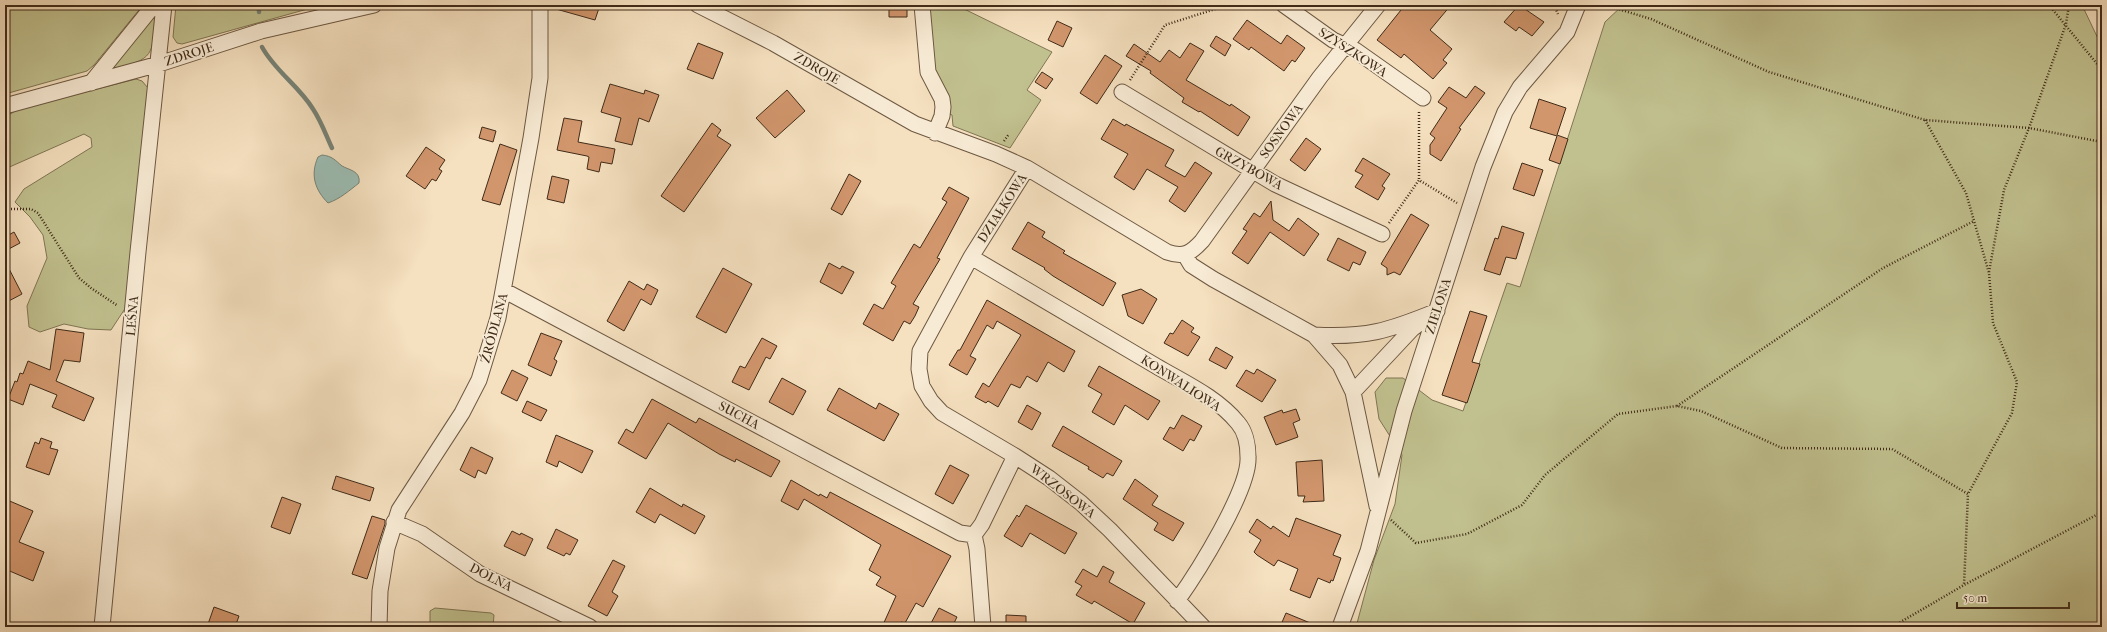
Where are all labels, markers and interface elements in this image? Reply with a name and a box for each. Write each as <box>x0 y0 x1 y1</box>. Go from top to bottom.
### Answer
street label: SZYSZKOWA <box>1316 24 1391 80</box>
street label: ZDROJE <box>163 39 215 69</box>
street label: ZDROJE <box>791 49 843 87</box>
street label: SOSNOWA <box>1256 100 1306 161</box>
street label: GRZYBOWA <box>1212 143 1286 193</box>
street label: DZIAŁKOWA <box>974 170 1030 245</box>
street label: ZIELONA <box>1422 276 1454 336</box>
street label: ŹRÓDLANA <box>477 291 511 365</box>
street label: LEŚNA <box>123 295 141 337</box>
street label: KONWALIOWA <box>1138 352 1224 415</box>
street label: SUCHA <box>716 398 763 432</box>
street label: WRZOSOWA <box>1027 460 1099 521</box>
street label: DOLNA <box>467 560 515 594</box>
scale bar <box>1957 584 2069 610</box>
text: 50 m <box>1963 591 1987 605</box>

